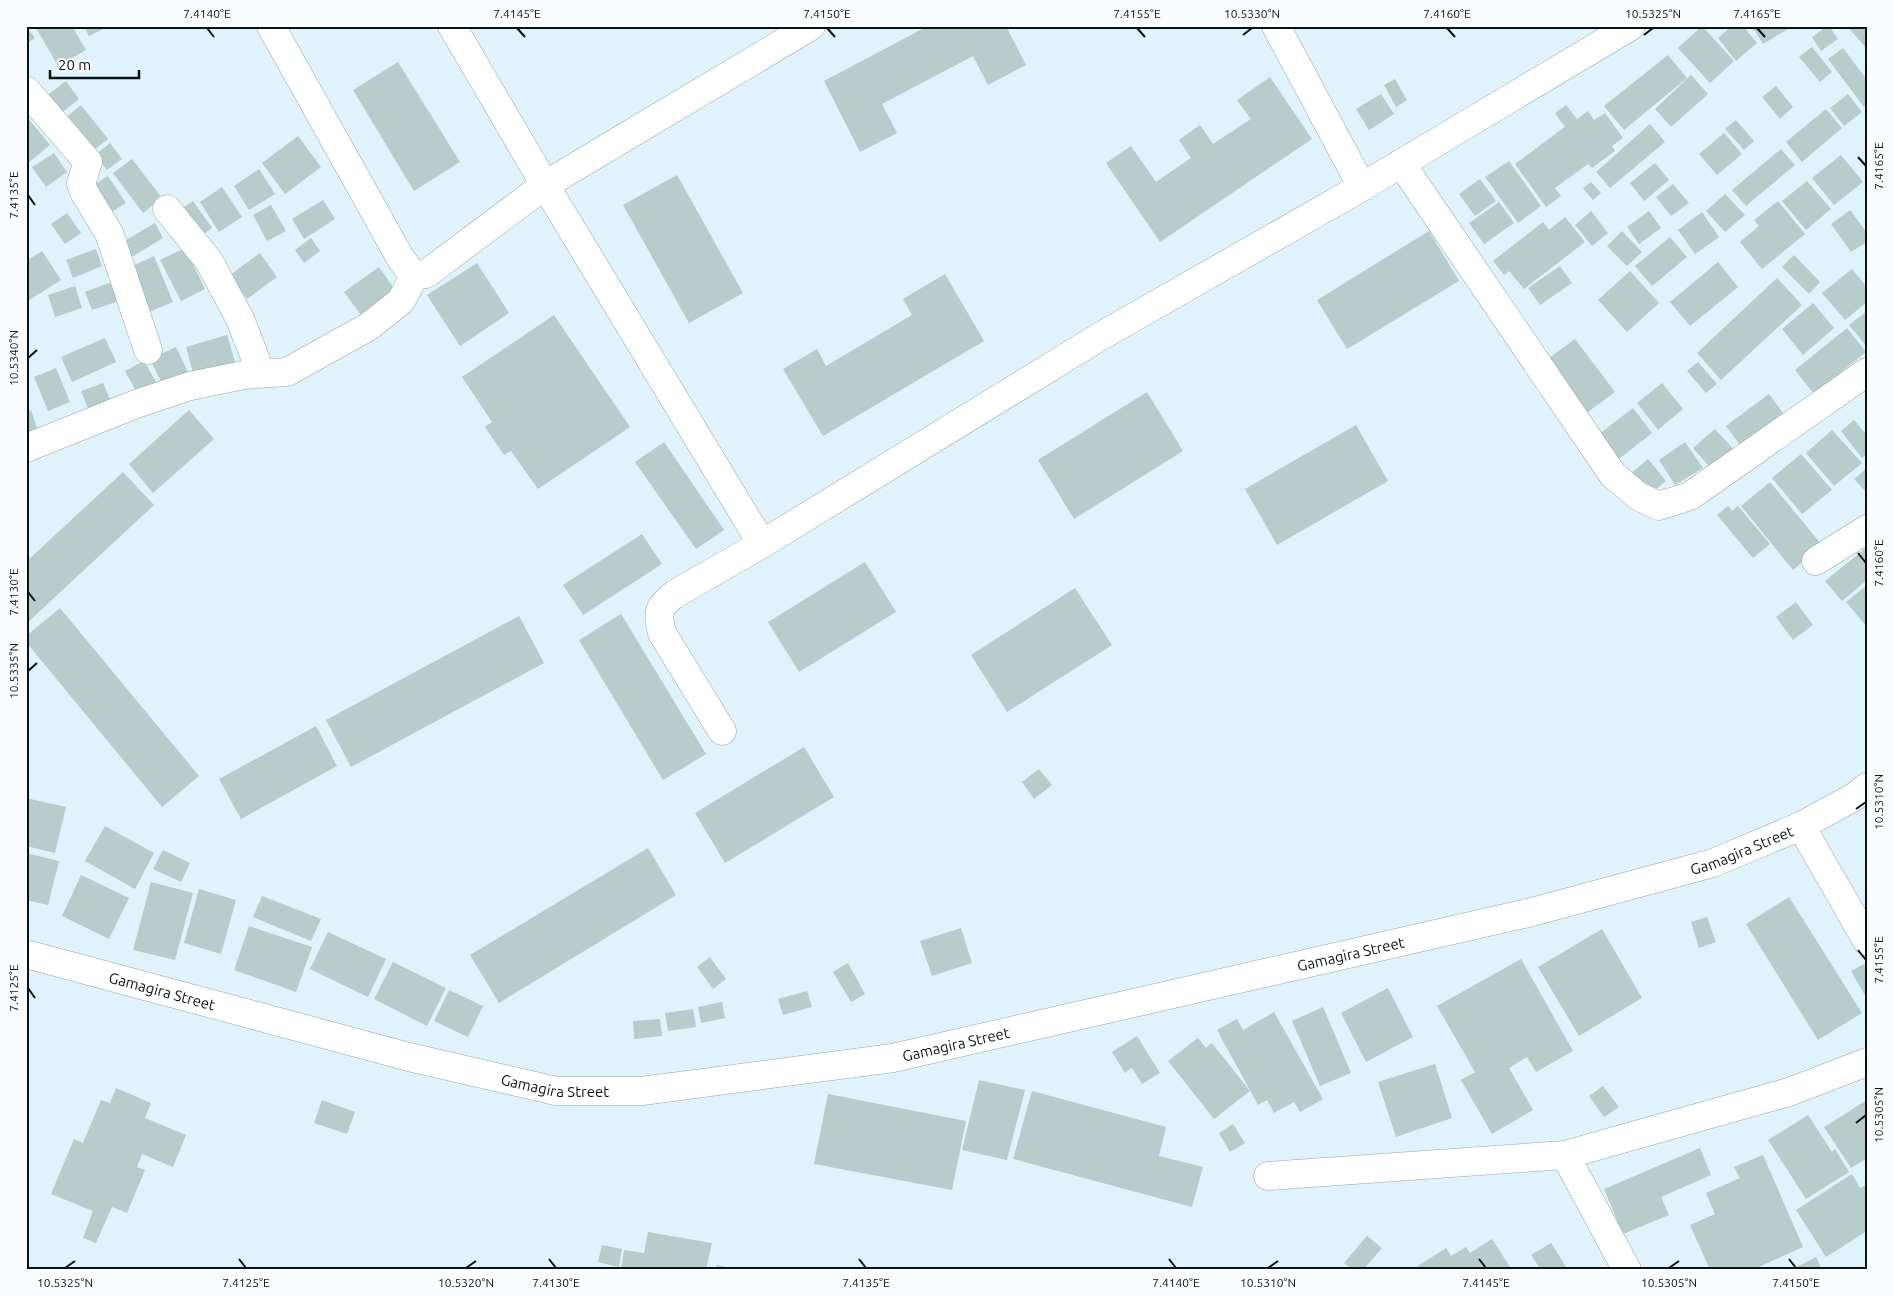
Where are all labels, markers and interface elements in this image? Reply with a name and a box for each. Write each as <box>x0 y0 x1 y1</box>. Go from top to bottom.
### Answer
text: 7.4140°E <box>183 7 231 20</box>
text: 7.4145°E <box>493 7 541 20</box>
text: 7.4150°E <box>803 7 851 20</box>
text: 7.4155°E <box>1113 7 1161 20</box>
text: 10.5330°N <box>1224 7 1280 20</box>
text: 7.4160°E <box>1423 7 1471 20</box>
text: 10.5325°N <box>1625 7 1681 20</box>
text: 7.4165°E <box>1733 7 1781 20</box>
scale bar <box>50 48 139 80</box>
text: 20 m <box>58 56 91 73</box>
text: 7.4165°E <box>1872 142 1885 190</box>
text: 7.4135°E <box>7 171 20 219</box>
text: 10.5340°N <box>7 330 20 386</box>
text: 7.4160°E <box>1872 539 1885 587</box>
text: 7.4130°E <box>7 568 20 616</box>
text: 10.5335°N <box>7 643 20 699</box>
text: 10.5310°N <box>1872 774 1885 830</box>
street label: Gamagira Street <box>1688 822 1796 877</box>
street label: Gamagira Street <box>1295 933 1406 974</box>
text: 7.4155°E <box>1872 936 1885 984</box>
text: 7.4125°E <box>7 964 20 1012</box>
street label: Gamagira Street <box>107 968 217 1013</box>
street label: Gamagira Street <box>901 1023 1011 1064</box>
street label: Gamagira Street <box>499 1070 609 1100</box>
text: 10.5305°N <box>1872 1087 1885 1143</box>
text: 10.5325°N <box>37 1276 93 1289</box>
text: 7.4125°E <box>222 1276 270 1289</box>
text: 10.5320°N <box>438 1276 494 1289</box>
text: 7.4130°E <box>532 1276 580 1289</box>
text: 7.4135°E <box>842 1276 890 1289</box>
text: 7.4140°E <box>1152 1276 1200 1289</box>
text: 10.5310°N <box>1240 1276 1296 1289</box>
text: 7.4145°E <box>1462 1276 1510 1289</box>
text: 10.5305°N <box>1641 1276 1697 1289</box>
text: 7.4150°E <box>1772 1276 1820 1289</box>

